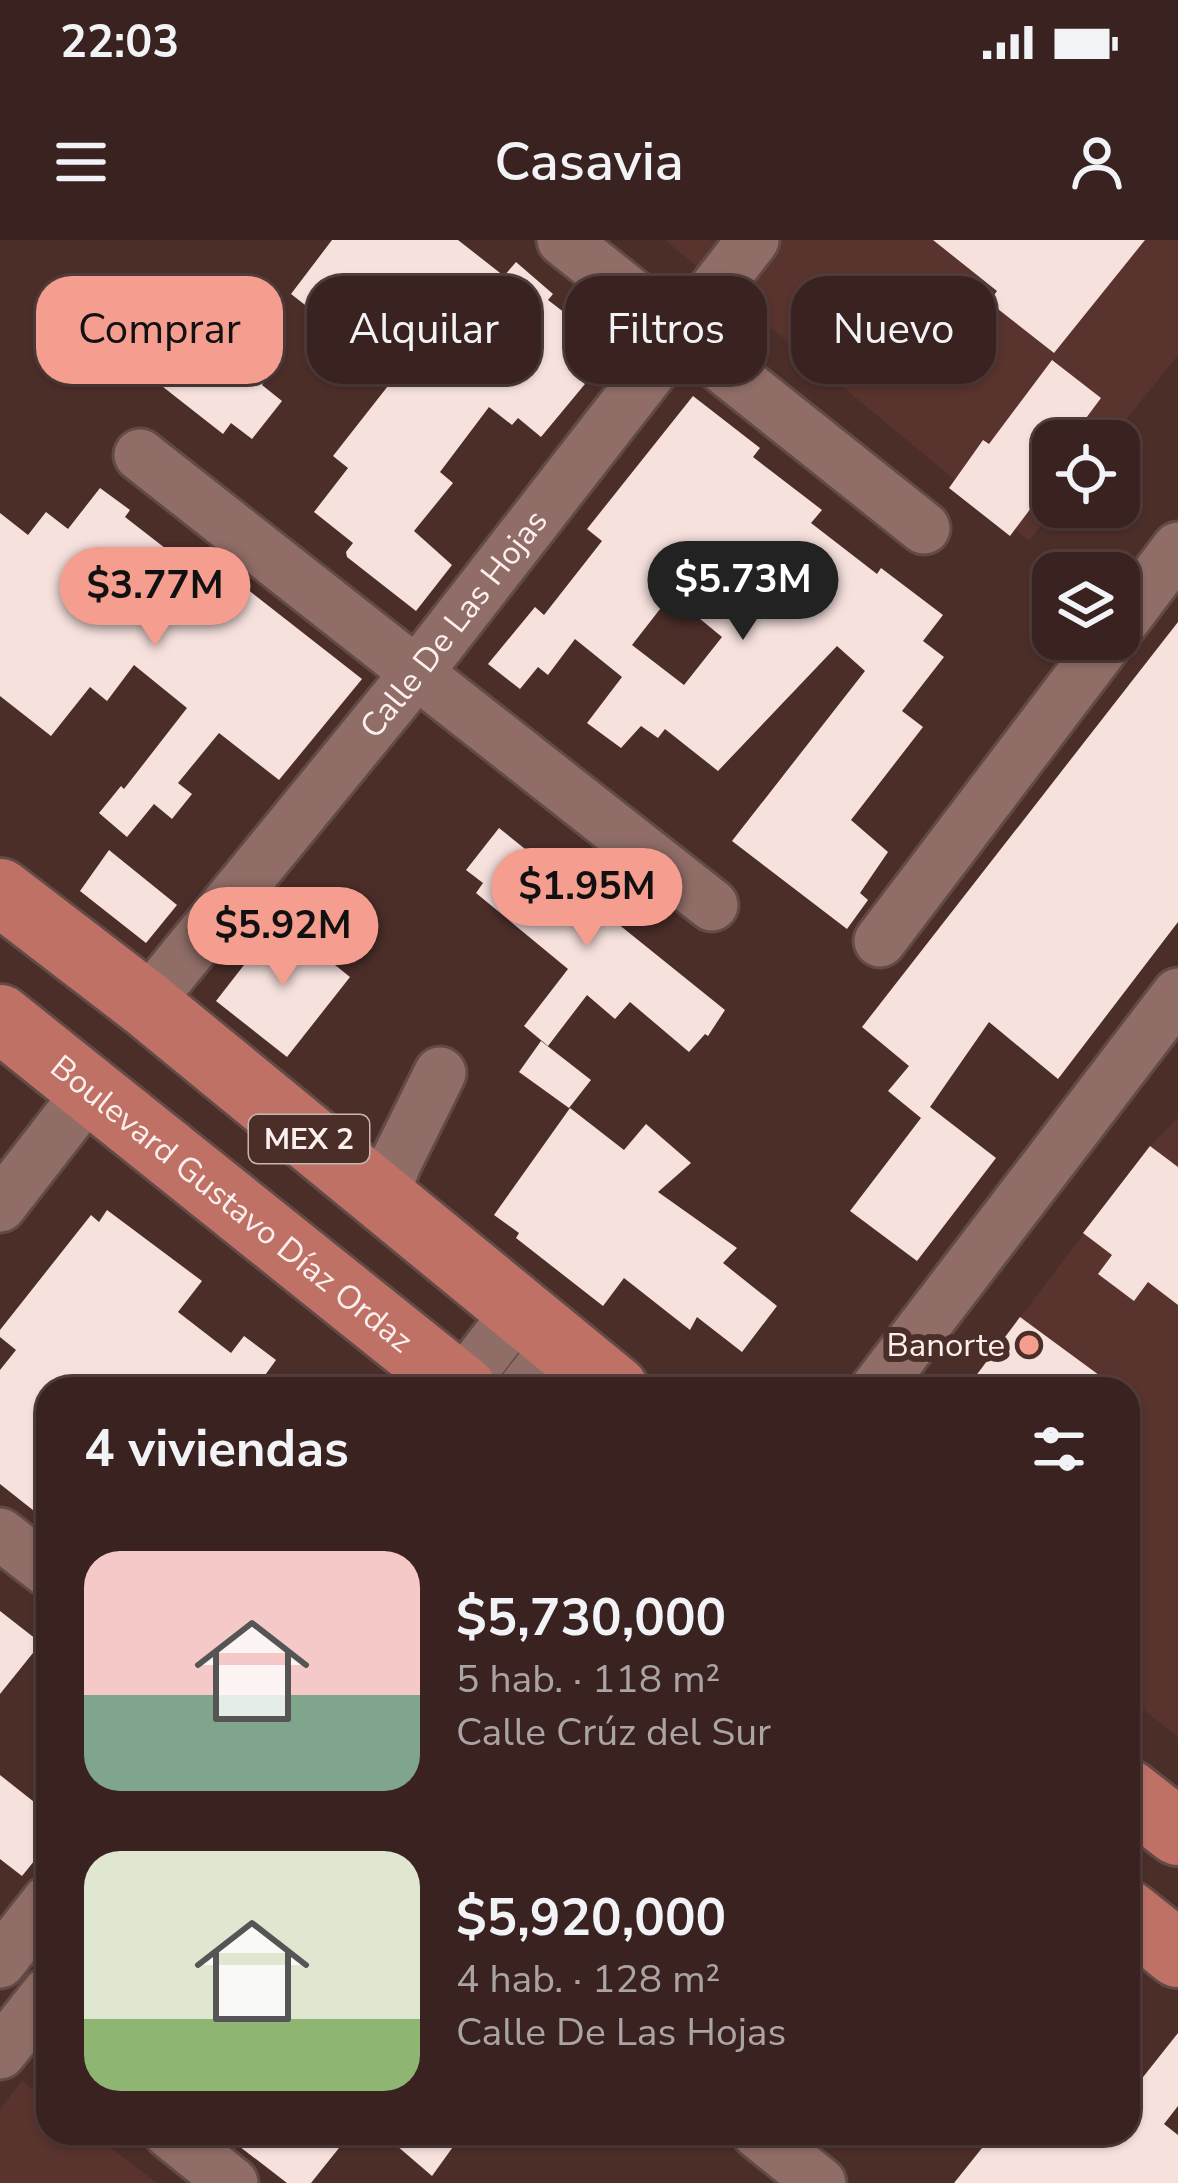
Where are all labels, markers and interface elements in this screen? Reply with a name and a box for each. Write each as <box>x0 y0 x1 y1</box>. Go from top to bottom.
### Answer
text: 22:03 <box>60 12 179 73</box>
text: Casavia <box>494 125 684 199</box>
icon: menu <box>48 129 114 195</box>
icon: person <box>1064 129 1130 195</box>
chip: Comprar <box>36 276 283 384</box>
chip: Alquilar <box>307 276 541 384</box>
chip: Filtros <box>565 276 767 384</box>
chip: Nuevo <box>791 276 996 384</box>
map controls <box>1032 420 1140 660</box>
button: locate <box>1032 420 1140 528</box>
street label: Calle De Las Hojas <box>349 500 558 748</box>
pin: $5.73M <box>645 541 841 643</box>
pin: $3.77M <box>57 547 253 649</box>
button: layers <box>1032 552 1140 660</box>
text: $5.73M <box>674 553 812 606</box>
text: $3.77M <box>86 559 224 612</box>
pin: $1.95M <box>489 848 685 950</box>
text: $1.95M <box>518 860 656 913</box>
pin: $5.92M <box>185 887 381 989</box>
text: $5.92M <box>214 899 352 952</box>
street label: Boulevard Gustavo Díaz Ordaz <box>41 1045 422 1363</box>
road number: MEX 2 <box>249 1115 369 1163</box>
place label: Banorte <box>886 1323 1005 1368</box>
marker: Banorte <box>1016 1332 1042 1358</box>
text: 4 viviendas <box>84 1414 349 1484</box>
icon: filters <box>1026 1416 1092 1482</box>
text: $5,730,000 <box>456 1583 726 1653</box>
icon: home <box>180 1599 324 1743</box>
text: 5 hab. · 118 m² <box>456 1653 720 1706</box>
text: Calle Crúz del Sur <box>456 1706 771 1759</box>
text: $5,920,000 <box>456 1883 726 1953</box>
icon: home <box>180 1899 324 2043</box>
text: 4 hab. · 128 m² <box>456 1953 720 2006</box>
text: Calle De Las Hojas <box>456 2006 786 2059</box>

